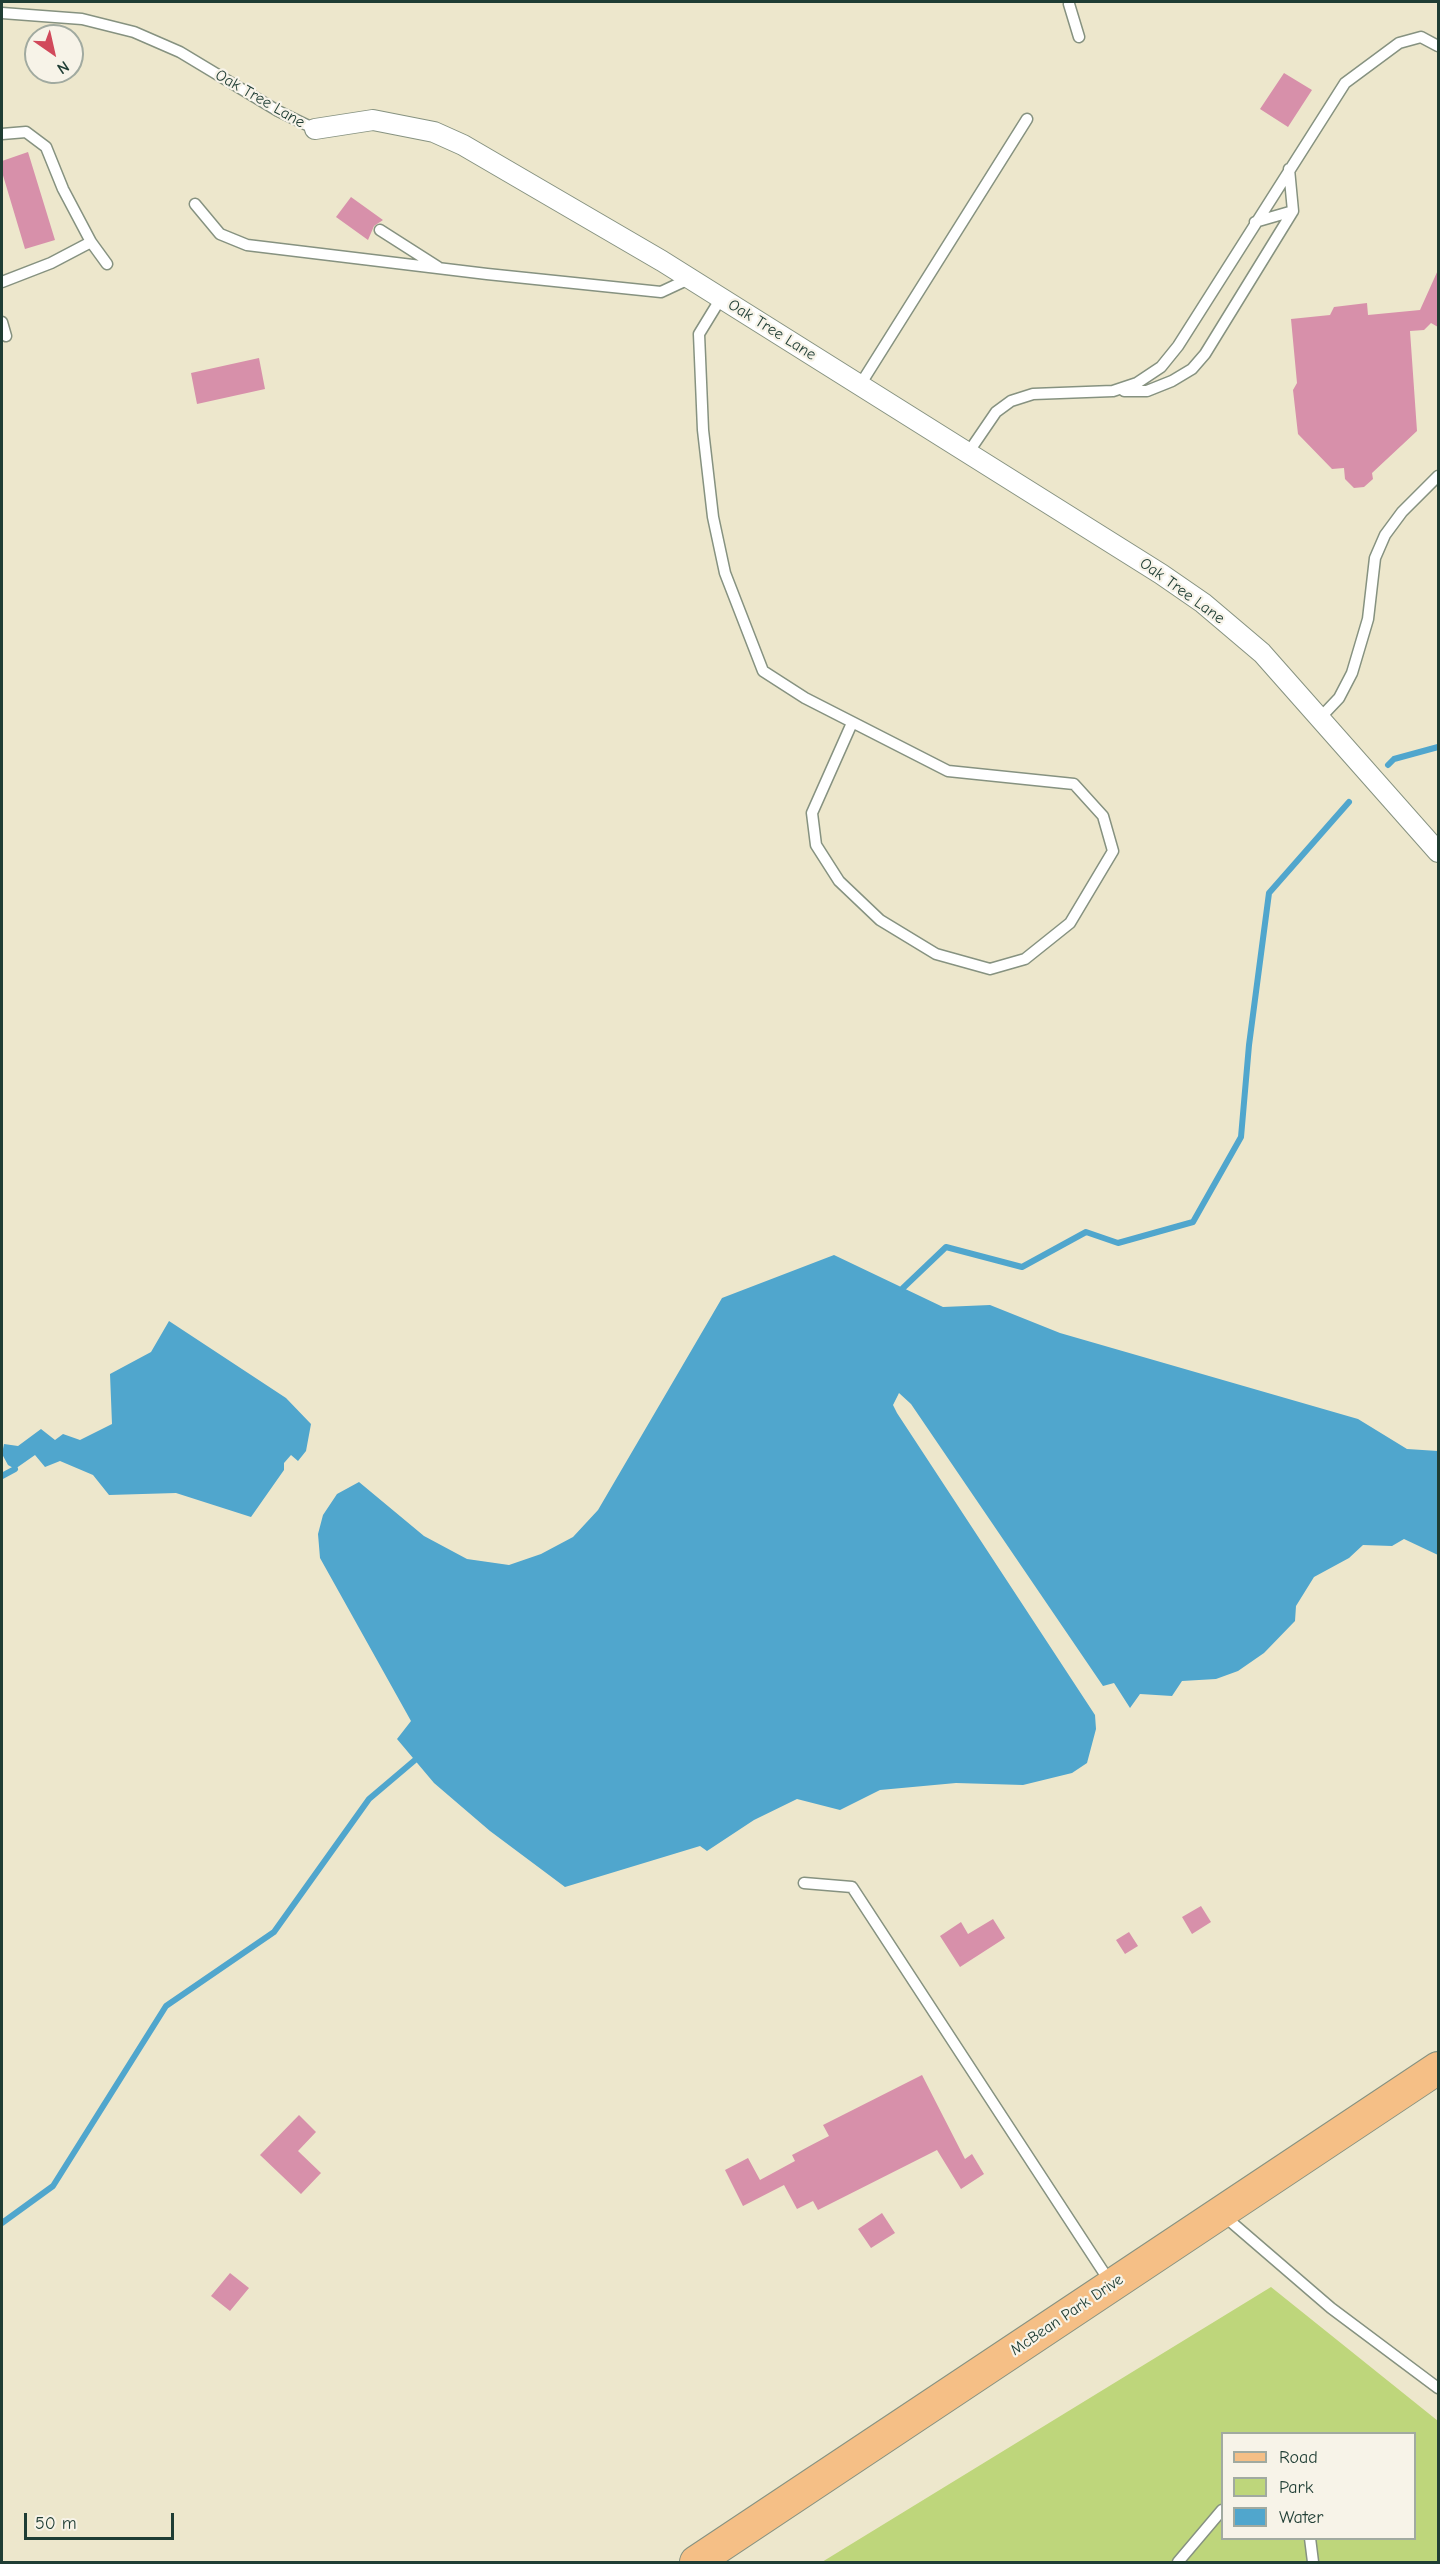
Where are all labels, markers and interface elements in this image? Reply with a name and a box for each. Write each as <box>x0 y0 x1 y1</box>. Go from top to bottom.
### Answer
north arrow <box>24 24 84 84</box>
text: N <box>54 57 72 78</box>
street label: Oak Tree Lane <box>212 66 308 132</box>
street label: Oak Tree Lane <box>724 295 820 365</box>
street label: Oak Tree Lane <box>1136 554 1228 628</box>
street label: McBean Park Drive <box>1007 2270 1127 2360</box>
legend <box>1221 2432 1416 2540</box>
text: Road <box>1279 2447 1318 2468</box>
text: Park <box>1279 2477 1313 2498</box>
scale bar <box>27 2501 177 2539</box>
text: Water <box>1279 2507 1323 2528</box>
text: 50 m <box>35 2513 77 2534</box>

